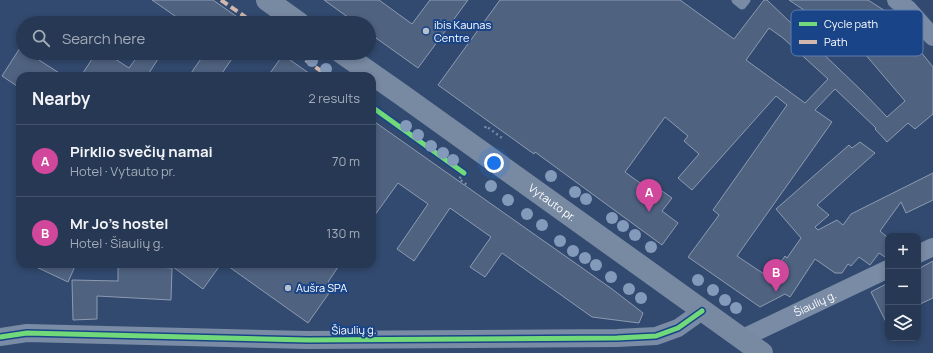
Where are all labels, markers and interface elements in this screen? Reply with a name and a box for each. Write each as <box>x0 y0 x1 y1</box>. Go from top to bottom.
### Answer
legend <box>791 10 923 56</box>
search box <box>16 16 376 60</box>
text: Cycle path <box>824 16 878 31</box>
place label: ibis Kaunas Centre <box>434 17 491 45</box>
marker: ibis Kaunas Centre <box>421 26 431 36</box>
icon: search <box>30 27 52 49</box>
text: Search here <box>62 28 145 49</box>
text: Path <box>824 34 847 49</box>
text: Nearby <box>32 87 90 110</box>
text: 2 results <box>308 89 360 107</box>
text: Pirklio svečių namai <box>70 141 213 162</box>
text: A <box>41 152 49 170</box>
text: 70 m <box>332 152 360 170</box>
your location <box>484 153 504 173</box>
text: Hotel · Vytauto pr. <box>70 162 176 180</box>
pin: A <box>636 179 662 212</box>
street label: Vytauto pr. <box>526 180 579 224</box>
text: Mr Jo's hostel <box>70 213 168 234</box>
text: B <box>41 224 49 242</box>
text: 130 m <box>326 224 360 242</box>
map controls <box>885 233 921 341</box>
button: + <box>885 233 921 269</box>
text: Hotel · Šiaulių g. <box>70 234 164 252</box>
pin: B <box>763 259 789 292</box>
button: − <box>885 269 921 305</box>
place label: Aušra SPA <box>296 280 347 295</box>
marker: Aušra SPA <box>283 283 293 293</box>
street label: Šiaulių g. <box>791 287 838 320</box>
button: layers <box>885 305 921 341</box>
street label: Šiaulių g. <box>331 322 377 337</box>

